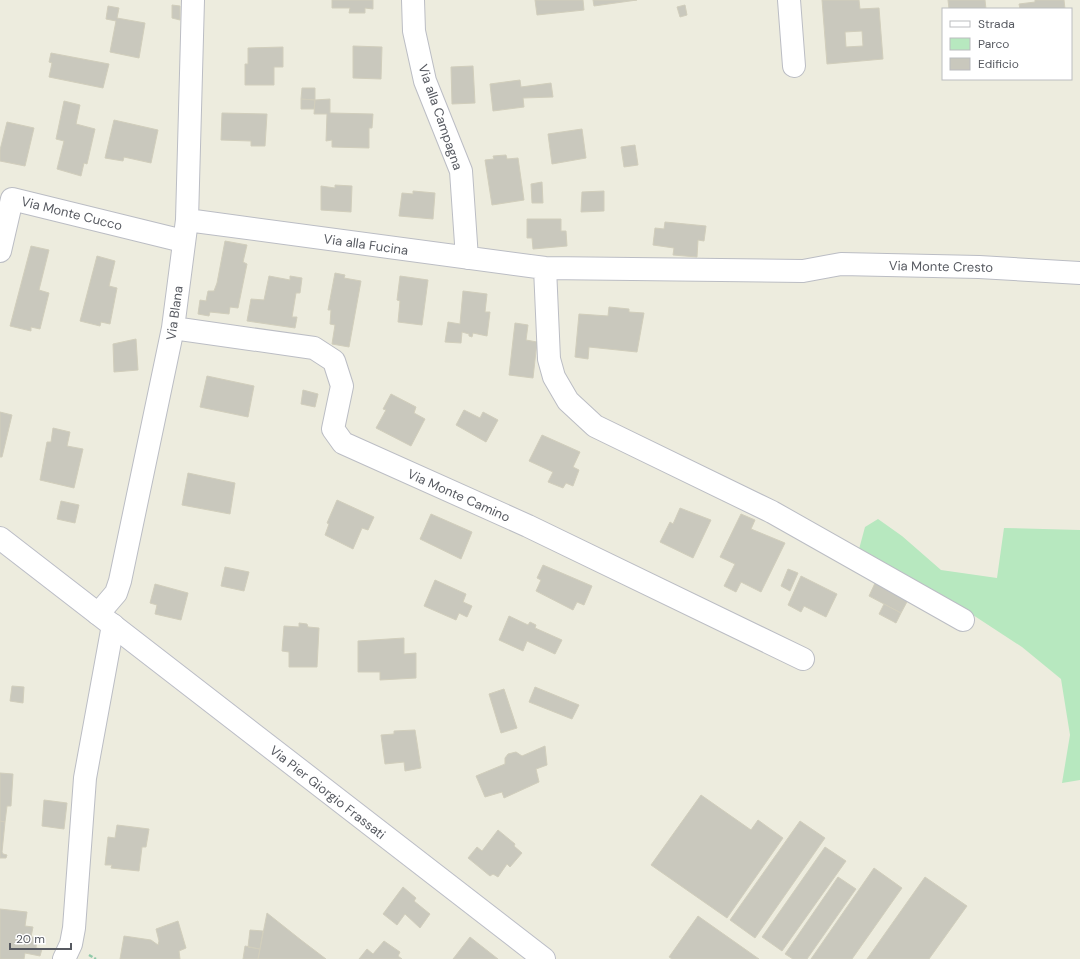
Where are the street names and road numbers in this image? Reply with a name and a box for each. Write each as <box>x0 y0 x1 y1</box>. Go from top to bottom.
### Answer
street label: Via alla Campagna <box>414 62 467 172</box>
street label: Via Monte Cucco <box>20 193 124 234</box>
street label: Via alla Fucina <box>323 230 409 259</box>
street label: Via Monte Cresto <box>889 257 994 276</box>
street label: Via Blana <box>162 285 187 341</box>
street label: Via Monte Camino <box>405 465 513 526</box>
street label: Via Pier Giorgio Frassati <box>266 742 389 843</box>

